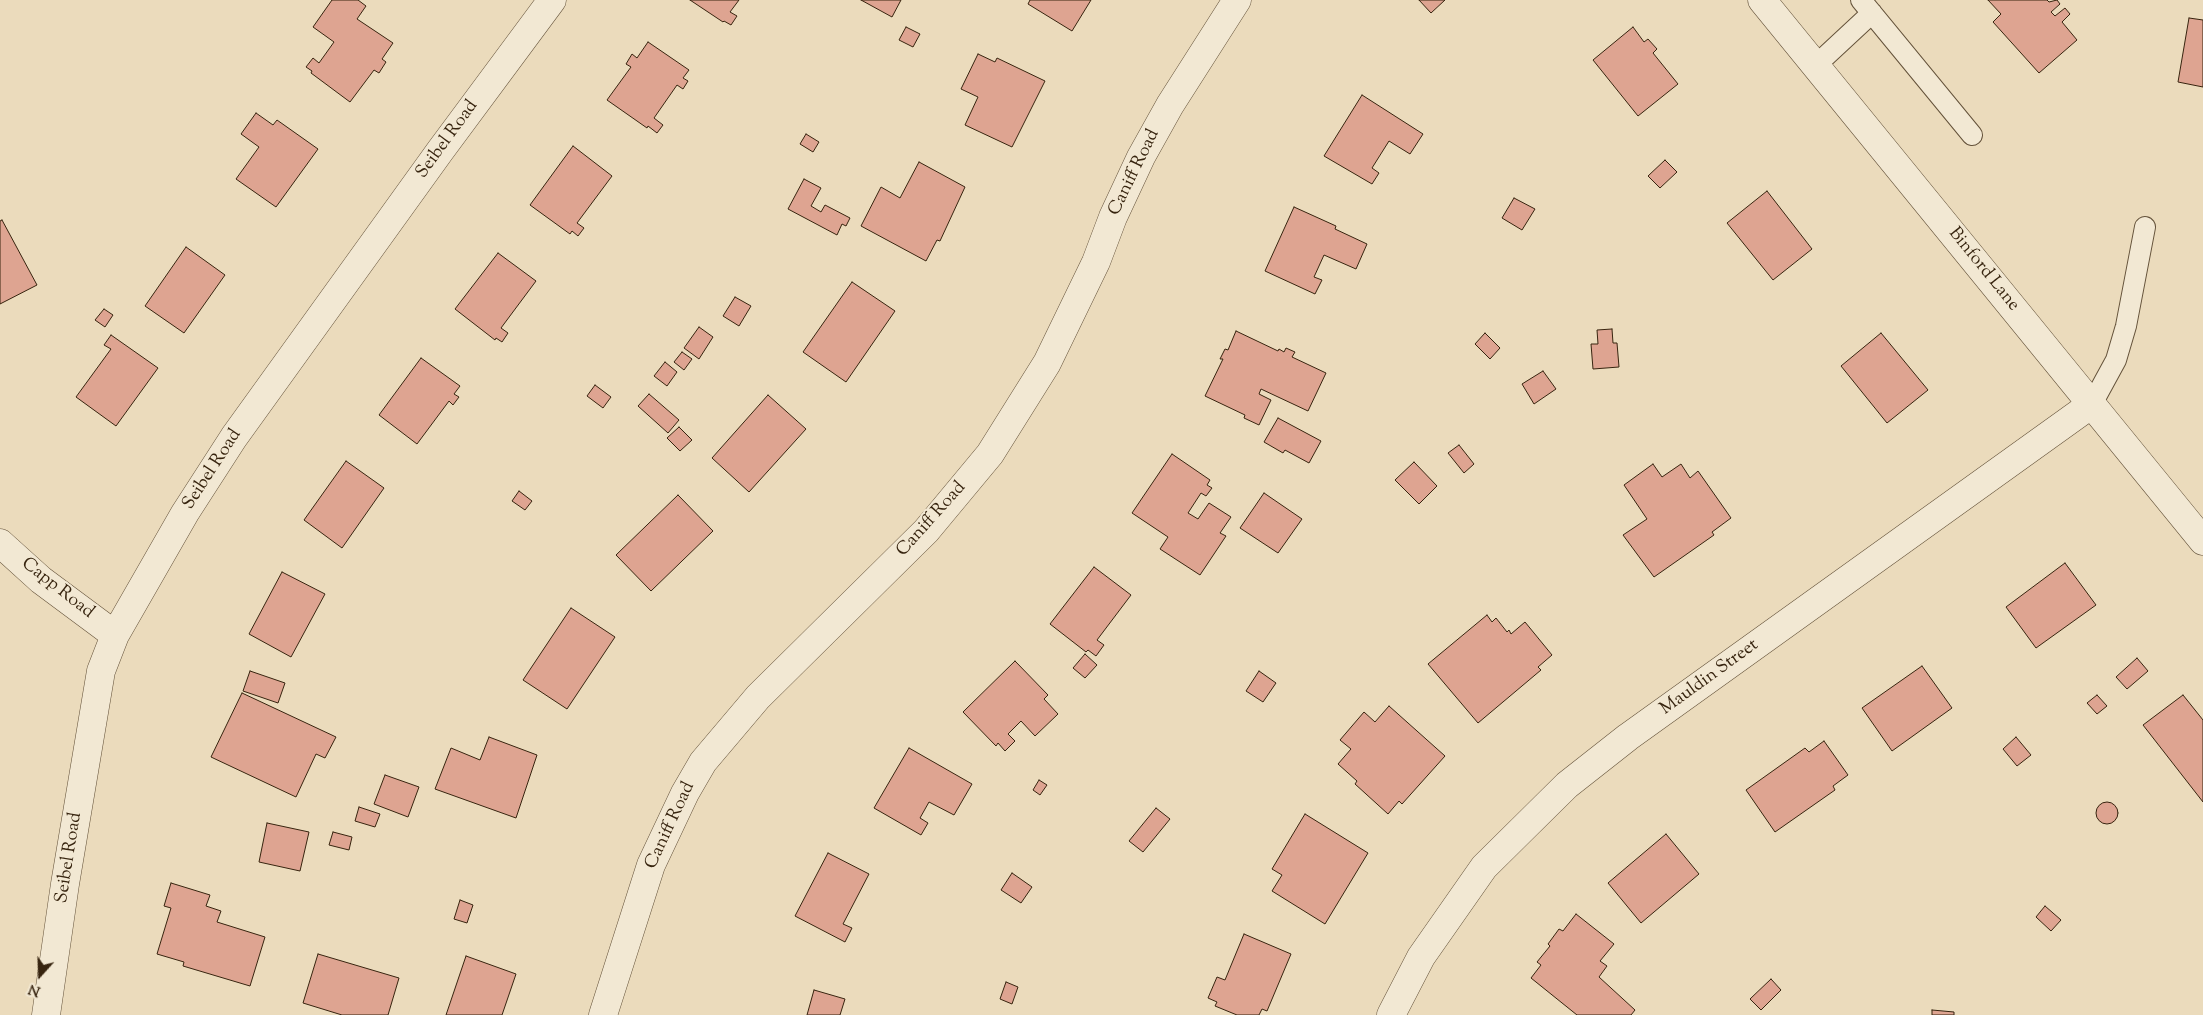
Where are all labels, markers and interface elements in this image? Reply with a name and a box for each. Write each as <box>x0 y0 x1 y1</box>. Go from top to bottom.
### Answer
street label: Seibel Road <box>412 97 484 183</box>
street label: Caniff Road <box>1105 126 1165 220</box>
street label: Binford Lane <box>1943 224 2023 316</box>
street label: Seibel Road <box>179 426 247 514</box>
street label: Caniff Road <box>893 478 971 562</box>
street label: Capp Road <box>16 554 98 624</box>
street label: Mauldin Street <box>1657 635 1763 721</box>
street label: Caniff Road <box>641 779 701 873</box>
street label: Seibel Road <box>52 811 88 905</box>
north arrow <box>15 950 65 1000</box>
text: N <box>26 978 44 1000</box>

